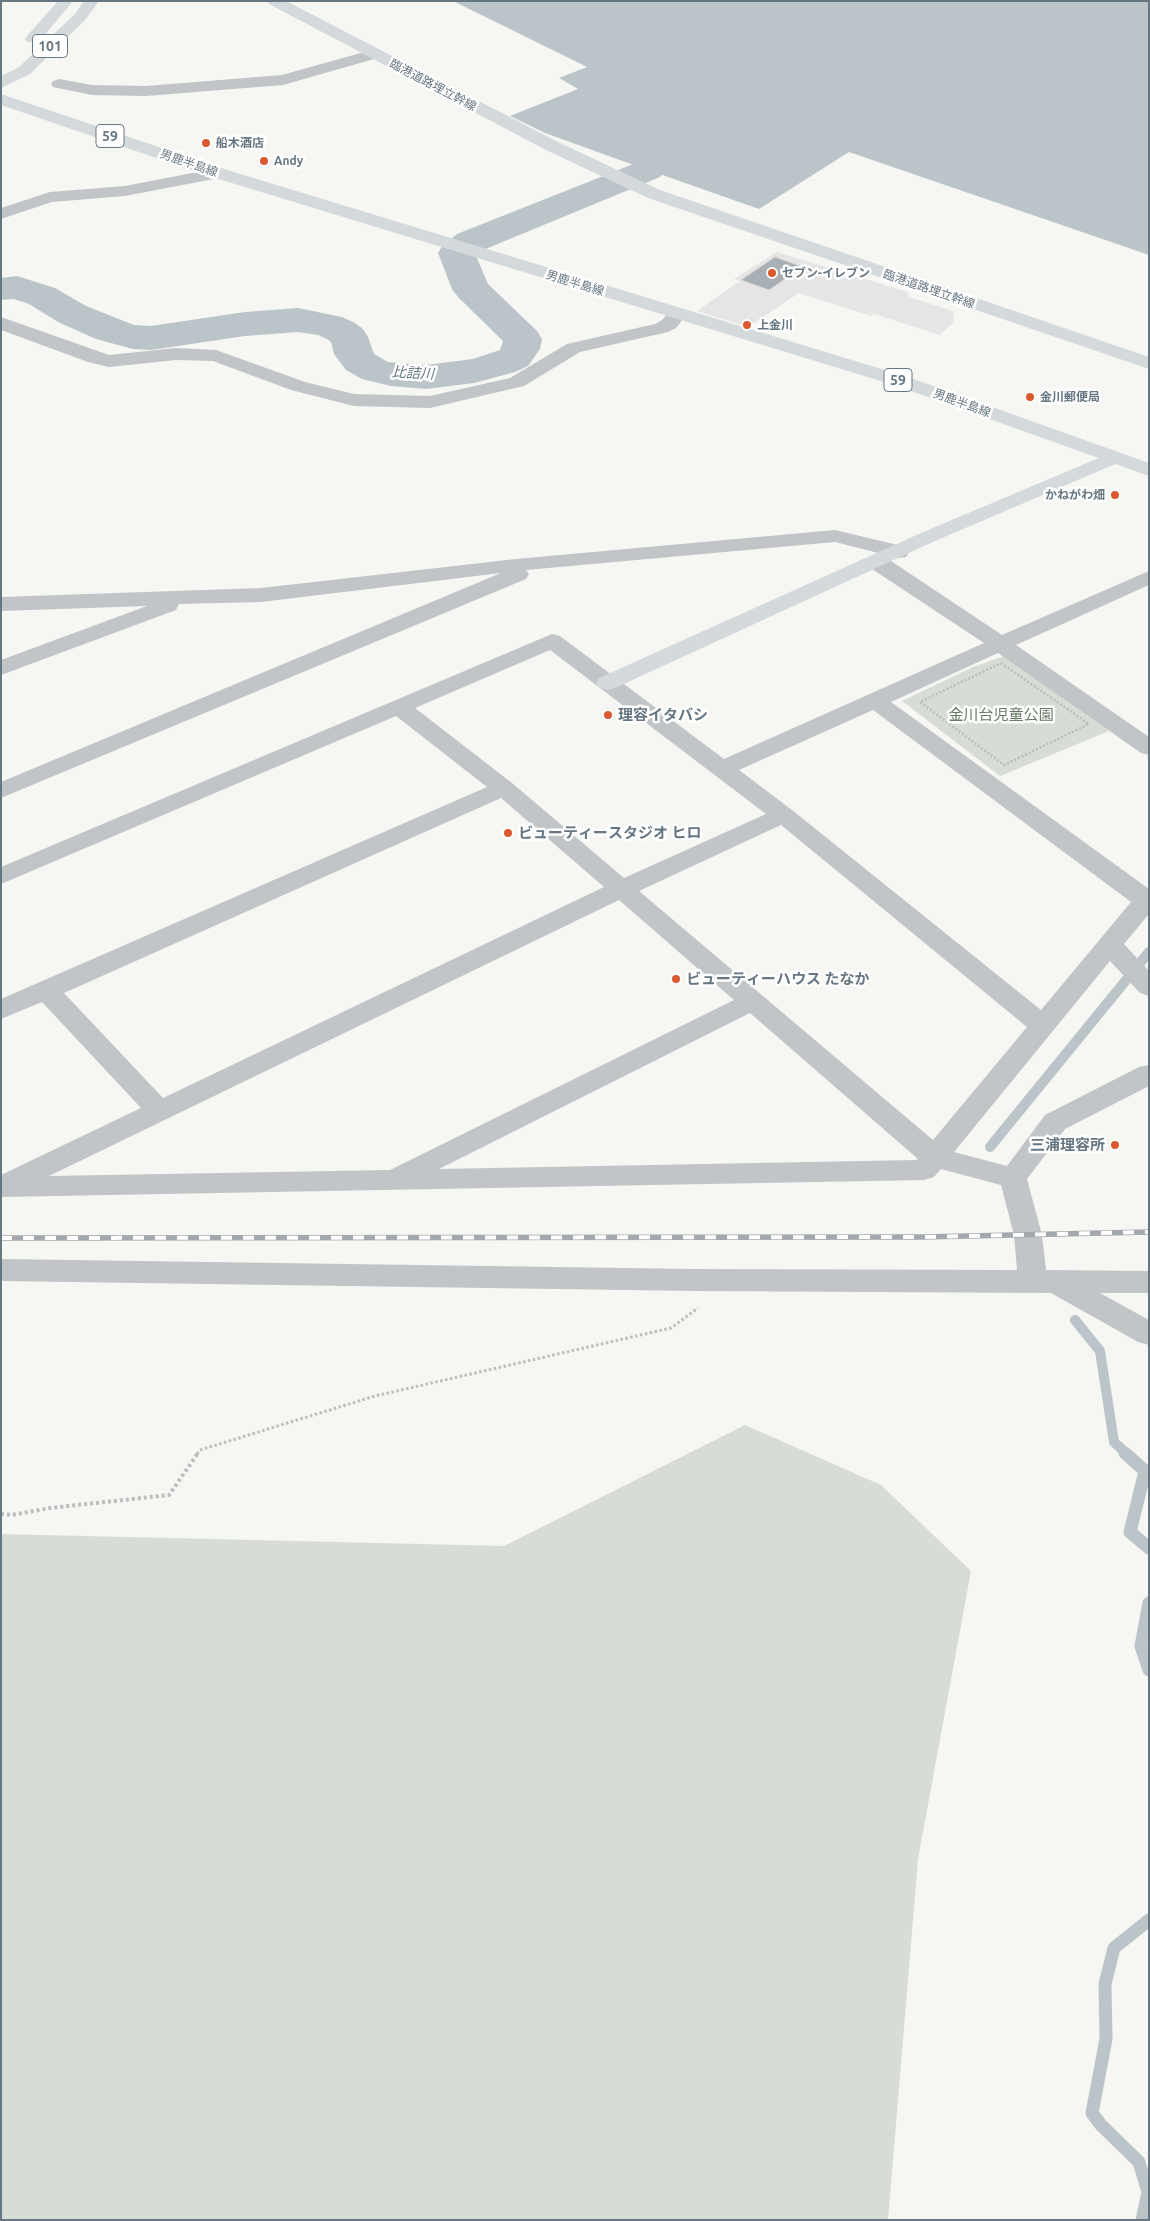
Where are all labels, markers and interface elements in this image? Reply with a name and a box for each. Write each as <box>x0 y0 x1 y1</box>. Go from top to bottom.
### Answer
road number: 101 <box>32 34 68 58</box>
street label: 臨港道路埋立幹線 <box>387 56 479 114</box>
road number: 59 <box>96 124 124 148</box>
place label: 船木酒店 <box>216 136 264 150</box>
marker: 船木酒店 <box>200 137 212 149</box>
street label: 男鹿半島線 <box>158 146 220 180</box>
place label: Andy <box>274 154 303 168</box>
marker: Andy <box>258 155 270 167</box>
place label: セブン-イレブン <box>782 266 870 280</box>
street label: 男鹿半島線 <box>544 267 606 299</box>
marker: セブン-イレブン <box>766 267 778 279</box>
street label: 臨港道路埋立幹線 <box>881 267 977 311</box>
place label: 上金川 <box>757 318 793 332</box>
marker: 上金川 <box>741 319 753 331</box>
water label: 比詰川 <box>392 364 434 382</box>
road number: 59 <box>884 368 912 392</box>
street label: 男鹿半島線 <box>931 386 993 420</box>
place label: 金川郵便局 <box>1040 390 1100 404</box>
marker: 金川郵便局 <box>1024 391 1036 403</box>
place label: かねがわ畑 <box>1045 488 1105 502</box>
marker: かねがわ畑 <box>1109 489 1121 501</box>
place label: 理容イタバシ <box>618 706 708 724</box>
park label: 金川台児童公園 <box>949 706 1053 724</box>
marker: 理容イタバシ <box>602 709 614 721</box>
place label: ビューティースタジオ ヒロ <box>518 824 702 842</box>
marker: ビューティースタジオ ヒロ <box>502 827 514 839</box>
place label: ビューティーハウス たなか <box>686 970 870 988</box>
marker: ビューティーハウス たなか <box>670 973 682 985</box>
place label: 三浦理容所 <box>1030 1136 1105 1154</box>
marker: 三浦理容所 <box>1109 1139 1121 1151</box>

